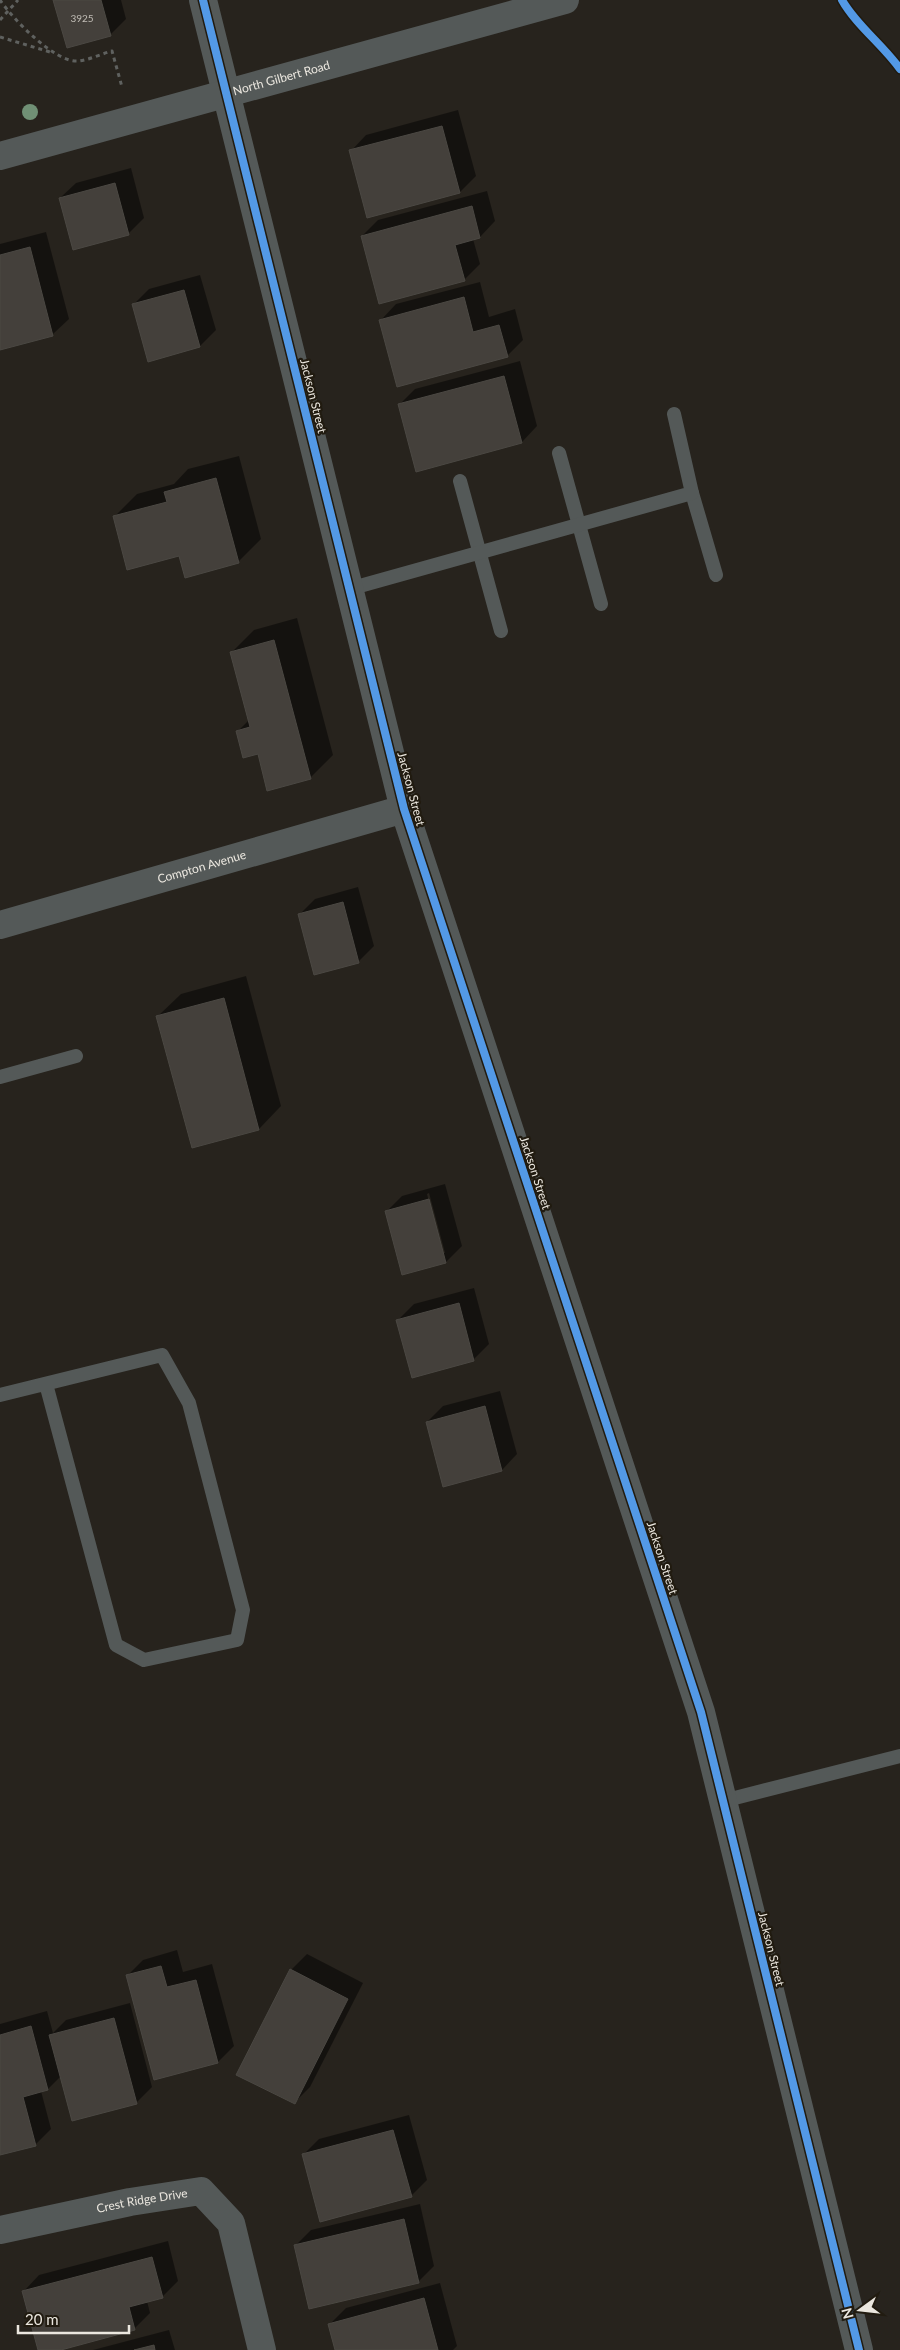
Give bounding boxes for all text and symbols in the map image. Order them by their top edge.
house number: 3925 [70,12,94,24]
street label: North Gilbert Road [231,57,332,98]
street label: Jackson Street [297,357,330,435]
street label: Jackson Street [394,750,429,828]
street label: Compton Avenue [156,847,248,886]
street label: Jackson Street [517,1134,555,1212]
street label: Jackson Street [644,1519,682,1597]
street label: Jackson Street [755,1910,788,1988]
street label: Crest Ridge Drive [95,2185,189,2216]
north arrow [835,2285,885,2335]
scale bar [18,2302,129,2334]
text: N [837,2306,857,2321]
text: 20 m [25,2310,59,2328]

